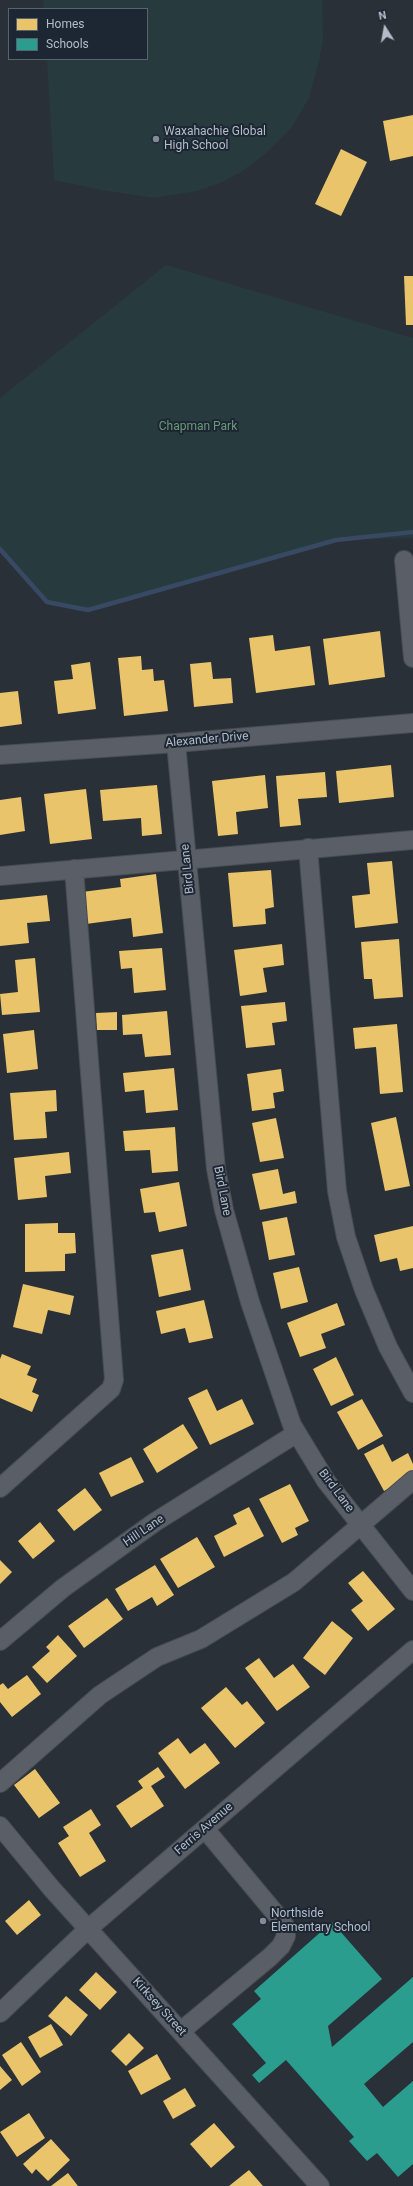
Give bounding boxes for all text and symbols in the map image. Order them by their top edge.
legend [8,8,148,60]
north arrow [365,8,405,48]
text: N [378,9,388,23]
text: Homes [46,17,84,31]
text: Schools [46,37,89,51]
place label: Waxahachie Global High School [164,125,266,153]
marker: Waxahachie Global High School [151,134,161,144]
park label: Chapman Park [159,420,237,434]
street label: Alexander Drive [165,729,249,751]
street label: Bird Lane [178,843,198,895]
street label: Bird Lane [210,1165,234,1217]
street label: Bird Lane [315,1467,357,1515]
street label: Hill Lane [121,1512,167,1550]
street label: Ferris Avenue [172,1800,236,1858]
place label: Northside Elementary School [271,1907,371,1935]
marker: Northside Elementary School [258,1916,268,1926]
street label: Kirksey Street [129,1975,189,2039]

